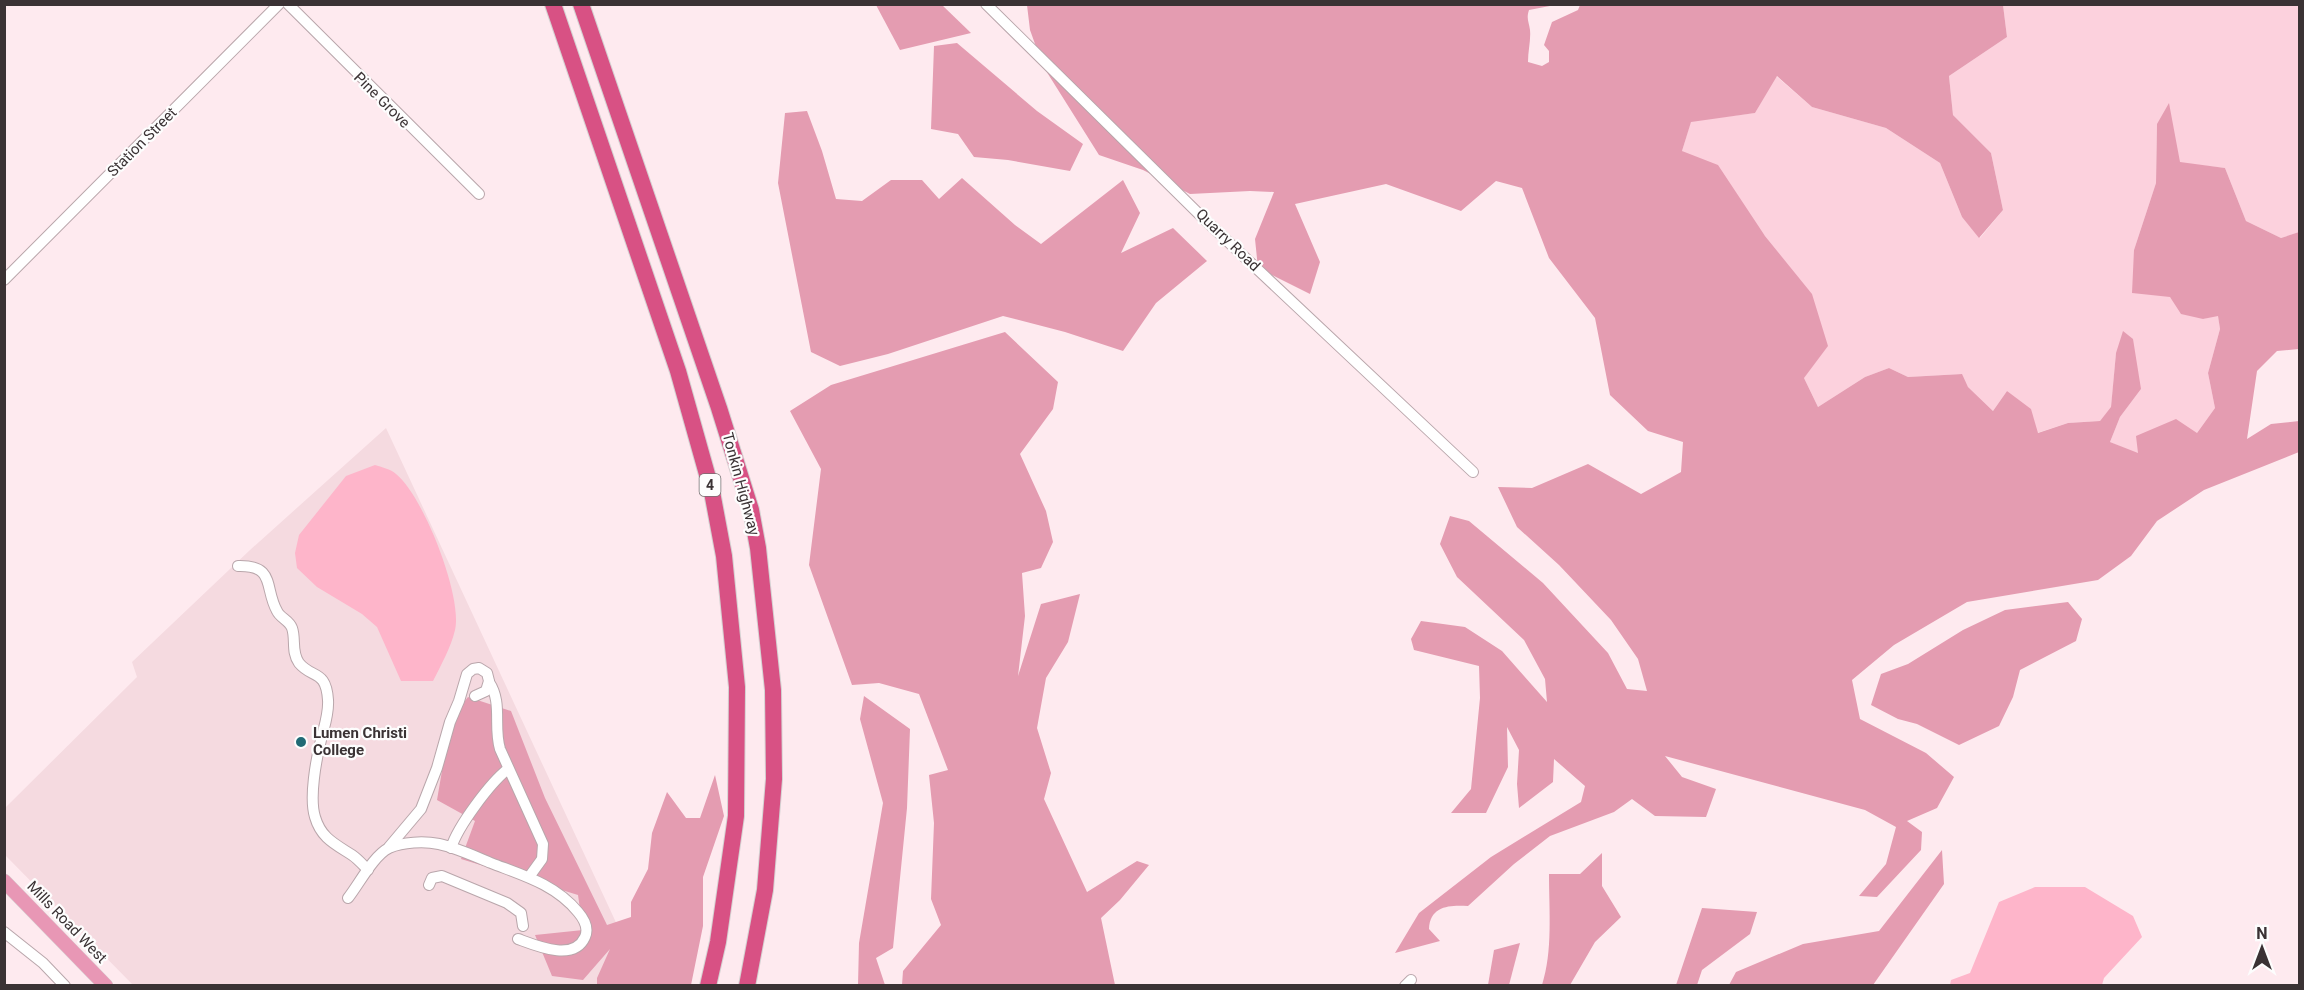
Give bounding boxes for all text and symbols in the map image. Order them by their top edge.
street label: Pine Grove [350,68,414,132]
street label: Station Street [104,104,180,180]
street label: Quarry Road [1192,205,1264,275]
street label: Tonkin Highway [719,431,763,537]
road number: 4 [700,474,720,496]
place label: Lumen Christi College [313,724,407,759]
marker: Lumen Christi College [294,735,308,749]
street label: Mills Road West [23,877,111,967]
north arrow [2232,918,2292,978]
text: N [2256,924,2268,943]

